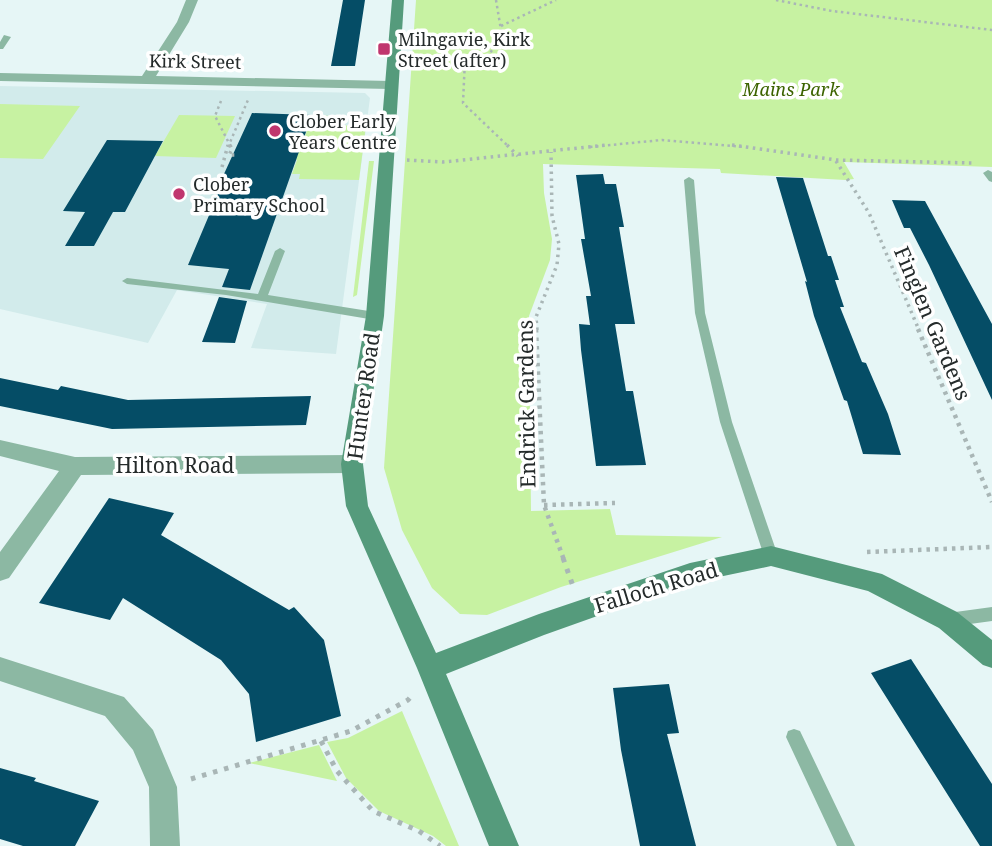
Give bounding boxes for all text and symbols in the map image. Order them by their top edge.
place label: Milngavie, Kirk Street (after) [398,27,530,72]
marker: Milngavie, Kirk Street (after) [376,41,392,57]
street label: Kirk Street [149,48,241,74]
park label: Mains Park [742,77,840,101]
place label: Clober Early Years Centre [288,109,397,154]
marker: Clober Early Years Centre [267,123,283,139]
place label: Clober Primary School [193,172,325,217]
marker: Clober Primary School [171,186,187,202]
street label: Finglen Gardens [888,242,978,404]
street label: Endrick Gardens [511,320,541,488]
street label: Hunter Road [340,331,386,461]
street label: Hilton Road [115,451,235,479]
street label: Falloch Road [591,555,722,619]

